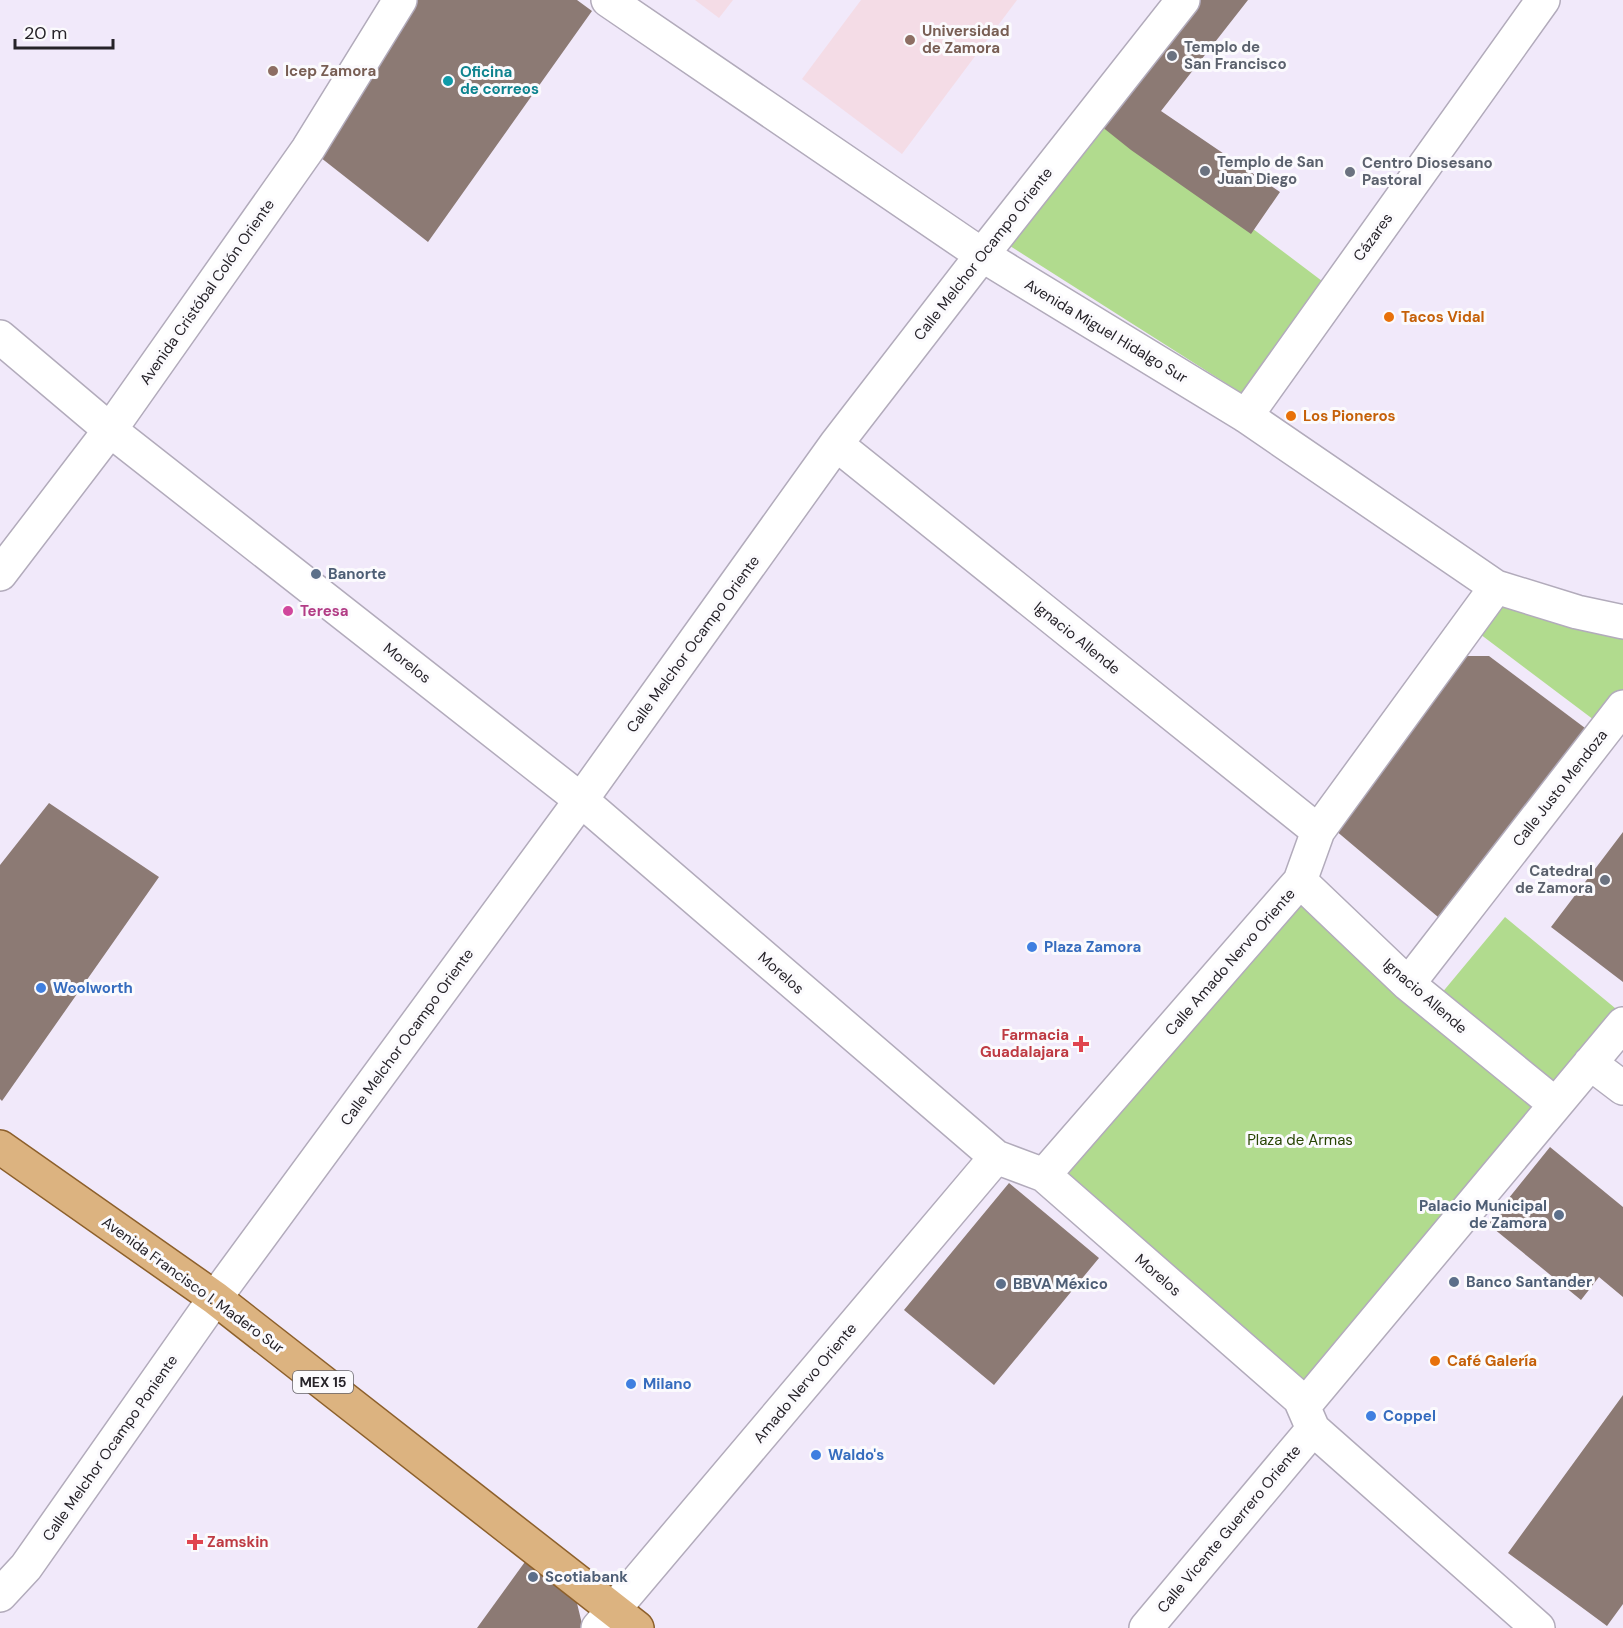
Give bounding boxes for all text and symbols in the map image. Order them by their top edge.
scale bar [15,12,112,50]
text: 20 m [24,21,67,45]
place label: Universidad de Zamora [922,21,1009,58]
marker: Universidad de Zamora [903,33,917,47]
place label: Templo de San Francisco [1184,37,1287,74]
marker: Templo de San Francisco [1165,49,1179,63]
place label: Icep Zamora [285,61,376,81]
place label: Oficina de correos [460,62,539,99]
marker: Icep Zamora [266,64,280,78]
marker: Oficina de correos [441,74,455,88]
place label: Templo de San Juan Diego [1217,152,1324,189]
place label: Centro Diosesano Pastoral [1362,153,1493,190]
street label: Calle Melchor Ocampo Oriente [909,163,1057,345]
marker: Templo de San Juan Diego [1198,164,1212,178]
marker: Centro Diosesano Pastoral [1343,165,1357,179]
street label: Avenida Cristóbal Colón Oriente [135,195,279,389]
street label: Cázares [1349,209,1397,265]
street label: Avenida Miguel Hidalgo Sur [1021,274,1191,388]
place label: Tacos Vidal [1401,307,1485,327]
marker: Tacos Vidal [1382,310,1396,324]
place label: Los Pioneros [1303,406,1396,426]
marker: Los Pioneros [1284,409,1298,423]
street label: Calle Melchor Ocampo Oriente [622,551,764,737]
place label: Banorte [328,564,386,584]
marker: Banorte [309,567,323,581]
street label: Ignacio Allende [1030,597,1124,679]
place label: Teresa [300,601,348,621]
marker: Teresa [281,604,295,618]
street label: Morelos [379,638,435,688]
street label: Calle Justo Mendoza [1508,725,1612,851]
place label: Catedral de Zamora [1515,861,1593,898]
marker: Catedral de Zamora [1598,873,1612,887]
street label: Calle Amado Nervo Oriente [1161,884,1299,1040]
place label: Plaza Zamora [1044,937,1141,957]
marker: Plaza Zamora [1025,940,1039,954]
street label: Calle Melchor Ocampo Oriente [336,944,478,1130]
street label: Morelos [754,947,808,999]
street label: Ignacio Allende [1379,954,1471,1038]
place label: Woolworth [53,978,133,998]
marker: Woolworth [34,981,48,995]
place label: Farmacia Guadalajara [980,1025,1069,1062]
marker: Farmacia Guadalajara [1074,1037,1088,1051]
park label: Plaza de Armas [1247,1130,1353,1150]
place label: Palacio Municipal de Zamora [1419,1196,1547,1233]
marker: Palacio Municipal de Zamora [1552,1208,1566,1222]
street label: Avenida Francisco I. Madero Sur [98,1212,289,1358]
street label: Morelos [1131,1249,1185,1301]
place label: Banco Santander [1466,1272,1592,1292]
place label: BBVA México [1013,1274,1108,1294]
marker: Banco Santander [1447,1275,1461,1289]
marker: BBVA México [994,1277,1008,1291]
street label: Amado Nervo Oriente [749,1319,861,1447]
street label: Calle Melchor Ocampo Poniente [38,1351,182,1545]
place label: Café Galería [1447,1351,1537,1371]
marker: Café Galería [1428,1354,1442,1368]
road number: MEX 15 [293,1371,353,1393]
place label: Milano [643,1374,692,1394]
marker: Milano [624,1377,638,1391]
place label: Coppel [1383,1406,1436,1426]
marker: Coppel [1364,1409,1378,1423]
street label: Calle Vicente Guerrero Oriente [1153,1441,1305,1617]
place label: Waldo's [828,1445,884,1465]
marker: Waldo's [809,1448,823,1462]
place label: Zamskin [207,1532,269,1552]
marker: Zamskin [188,1535,202,1549]
place label: Scotiabank [545,1567,628,1587]
marker: Scotiabank [526,1570,540,1584]

